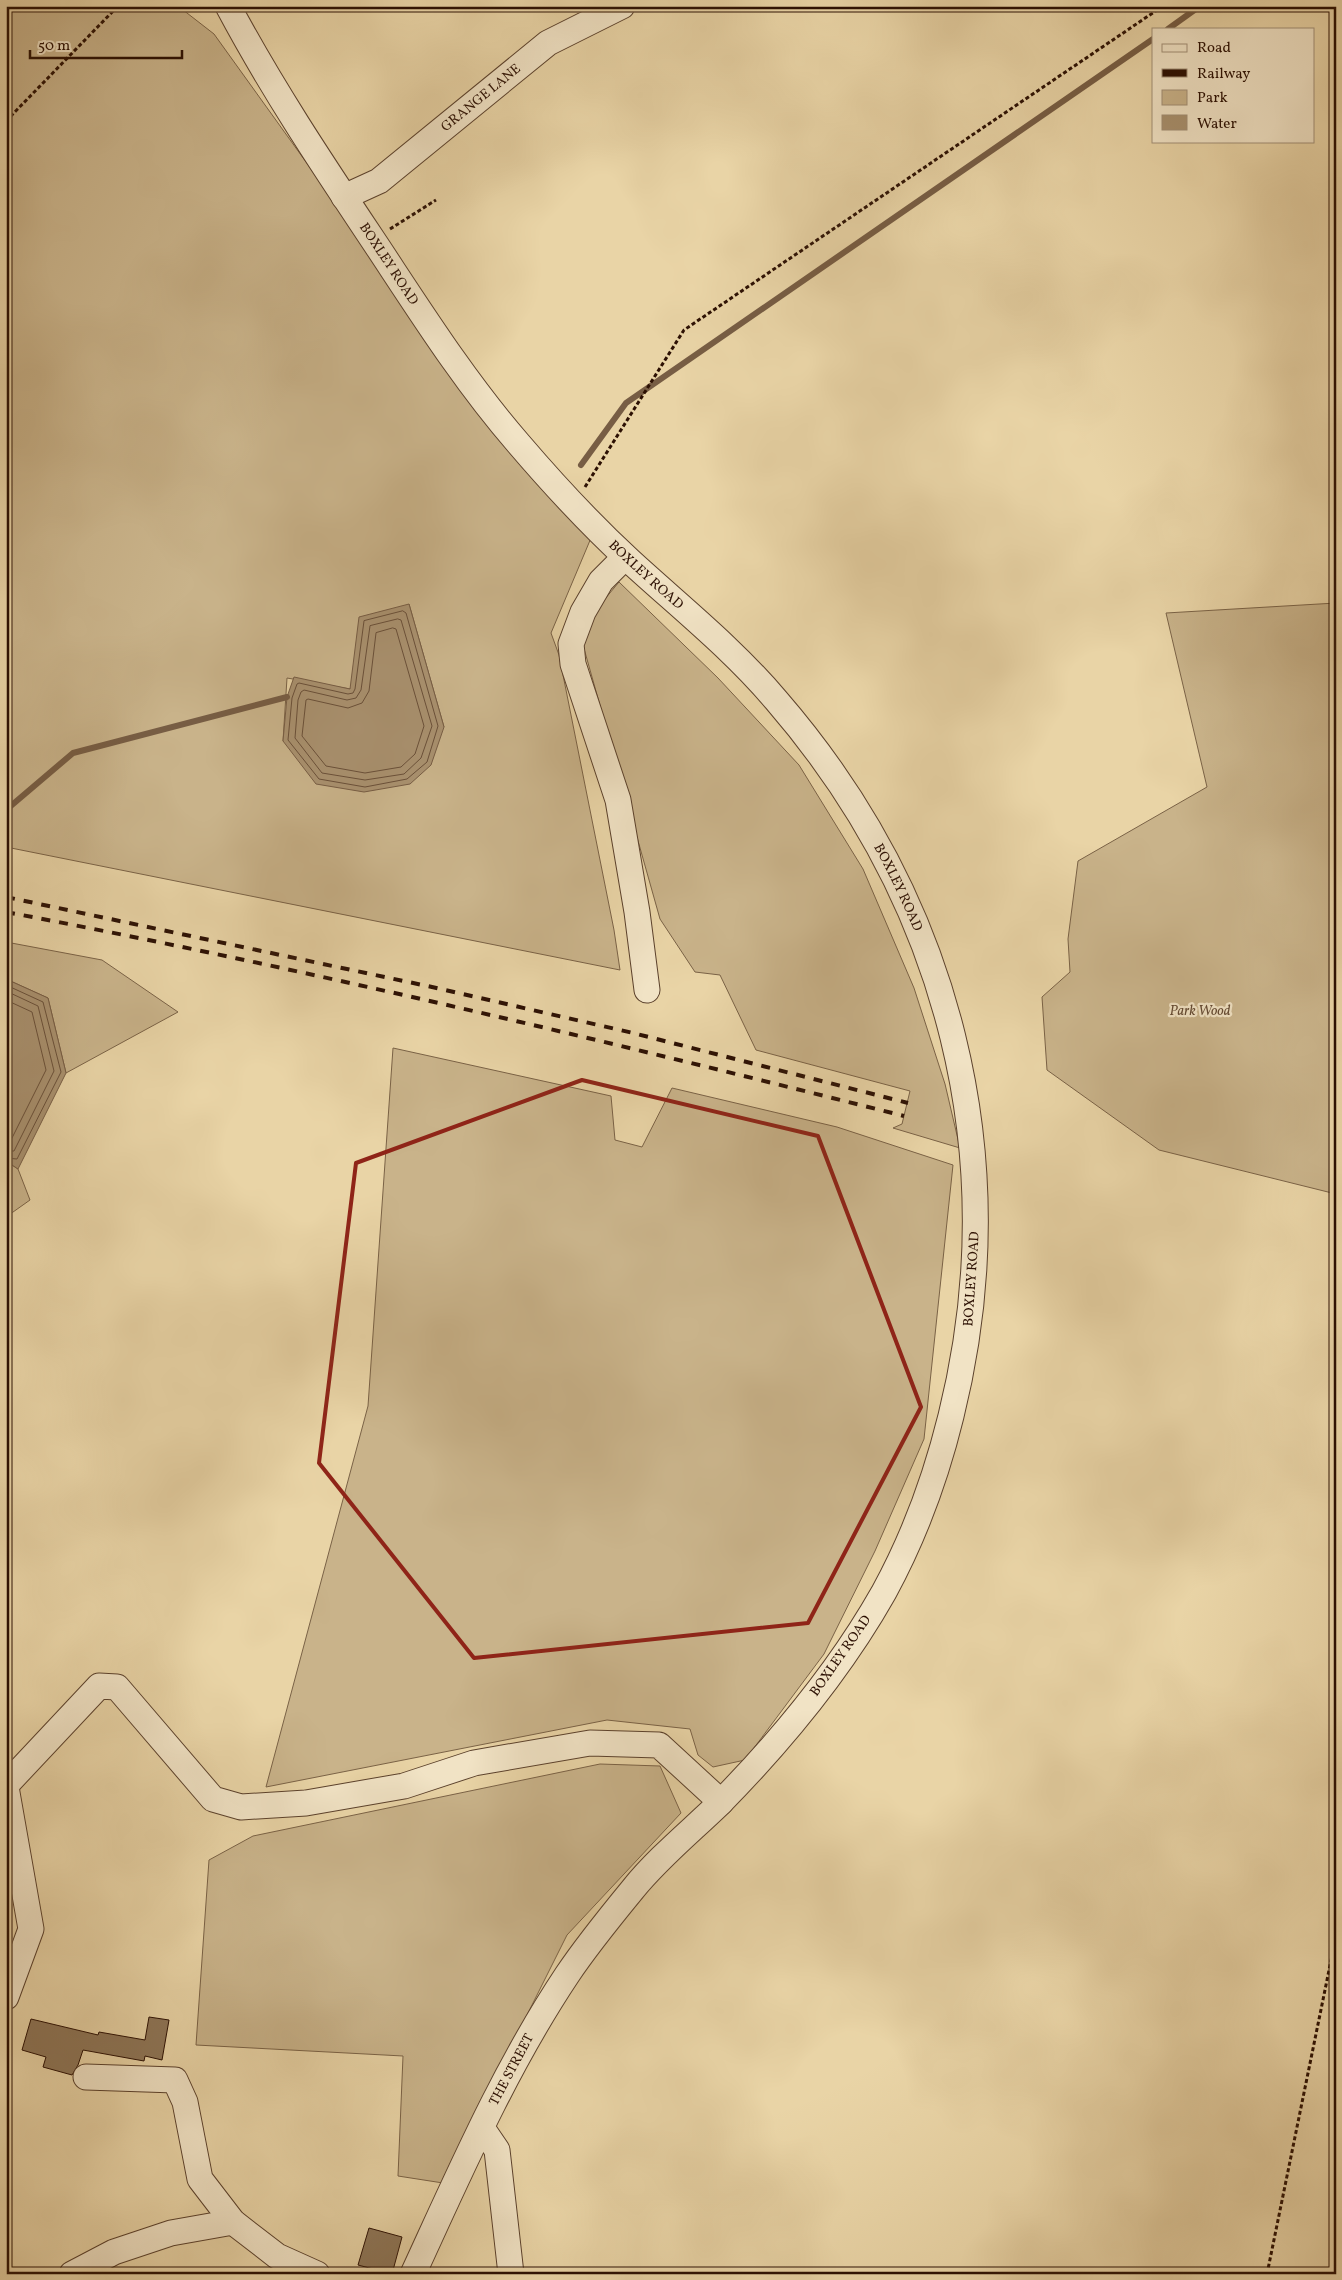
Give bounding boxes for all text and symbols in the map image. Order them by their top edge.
scale bar [30,28,182,60]
legend [1152,28,1314,142]
text: 50 m [38,36,70,57]
text: Road [1197,38,1231,59]
street label: GRANGE LANE [437,59,525,136]
text: Railway [1197,64,1250,85]
text: Park [1197,88,1228,109]
text: Water [1197,114,1237,135]
street label: BOXLEY ROAD [355,219,423,309]
street label: BOXLEY ROAD [604,536,687,614]
street label: BOXLEY ROAD [869,840,927,934]
park label: Park Wood [1170,1002,1231,1021]
street label: BOXLEY ROAD [959,1231,985,1327]
street label: BOXLEY ROAD [806,1612,876,1700]
street label: THE STREET [485,2031,539,2109]

